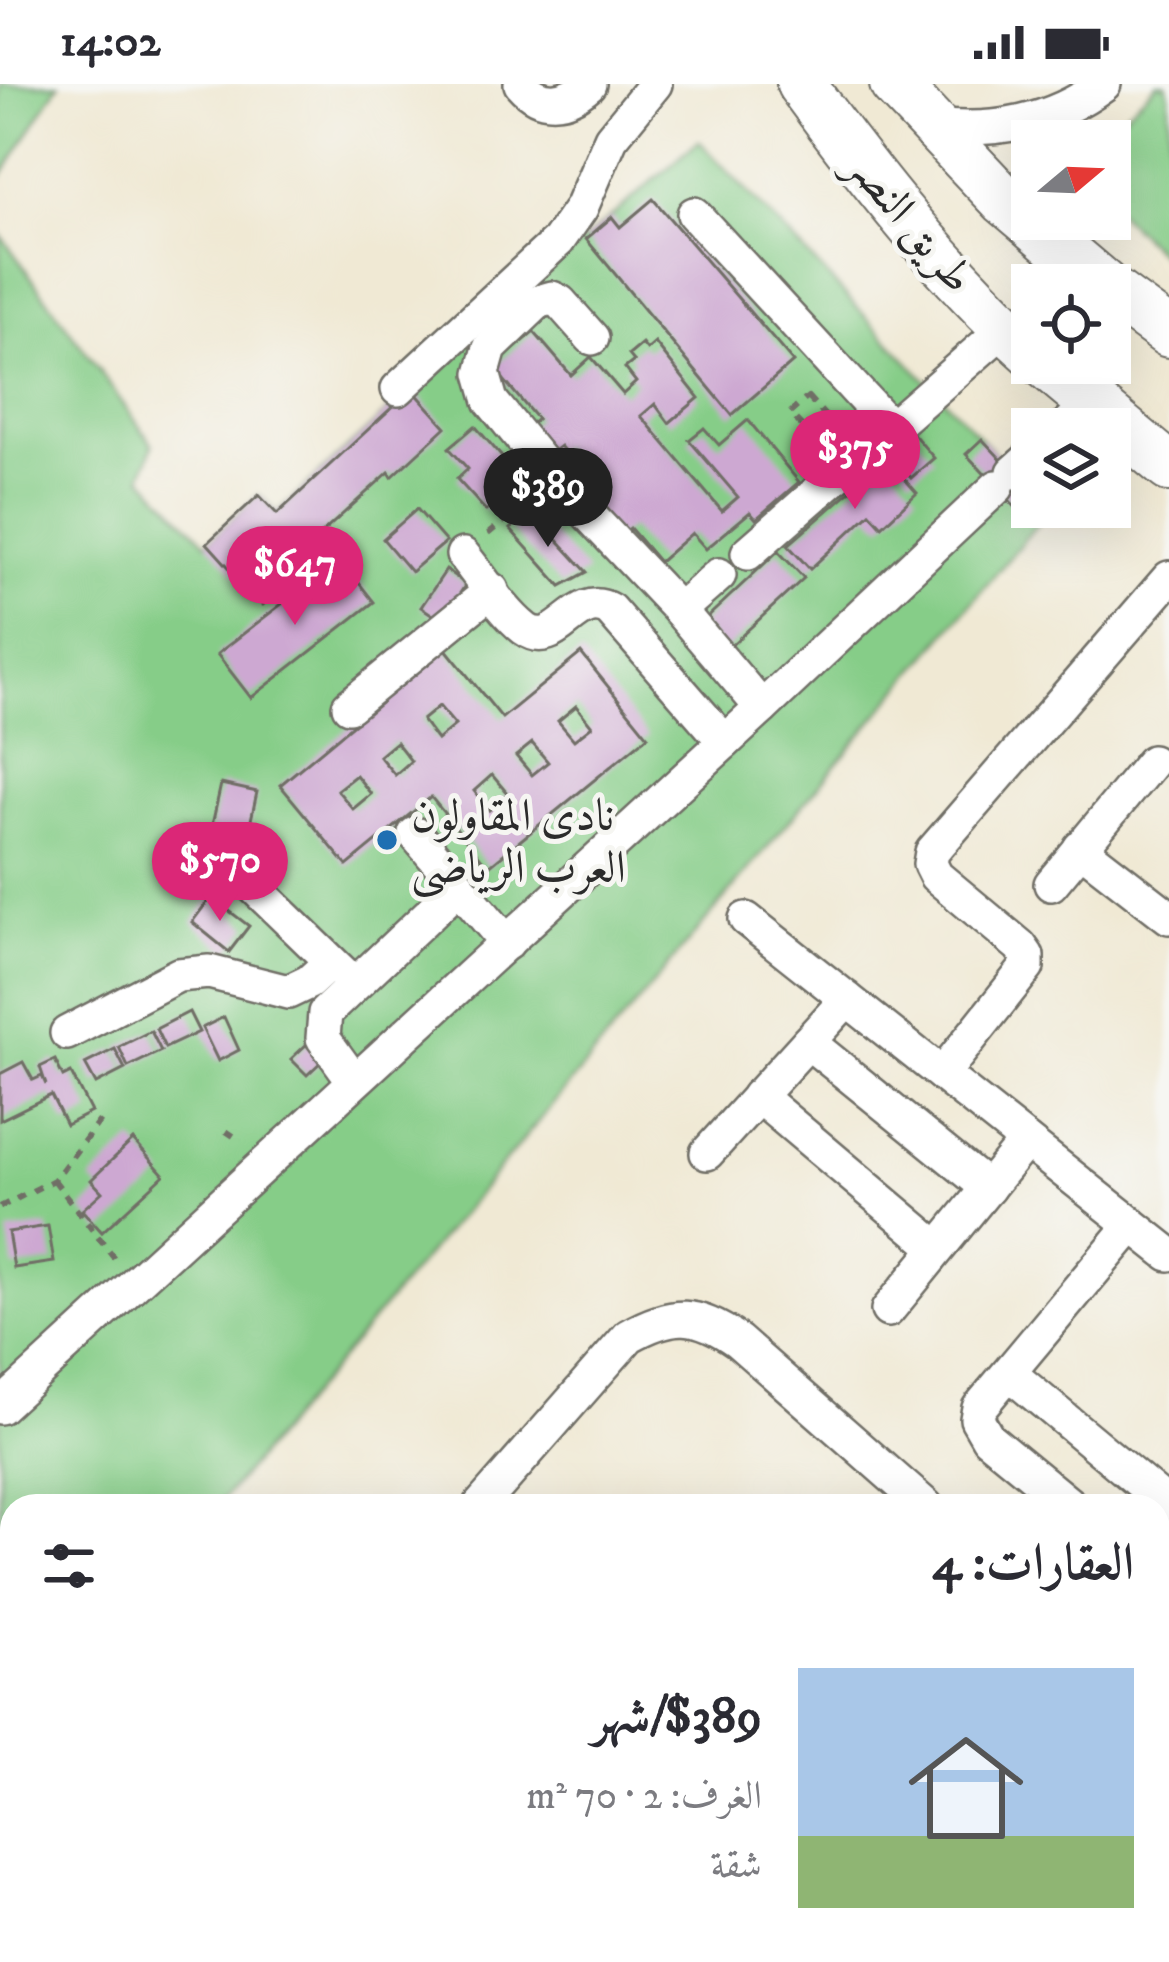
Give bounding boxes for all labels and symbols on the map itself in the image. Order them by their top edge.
north arrow [1011,120,1131,240]
street label: طريق النصر [832,137,985,305]
pin: $375 [784,410,926,512]
pin: $389 [477,448,619,550]
pin: $647 [224,526,366,628]
place label: نادى المقاولون العرب الرياضى [411,789,626,898]
pin: $570 [149,822,291,924]
marker: نادى المقاولون العرب الرياضى [374,827,400,853]

